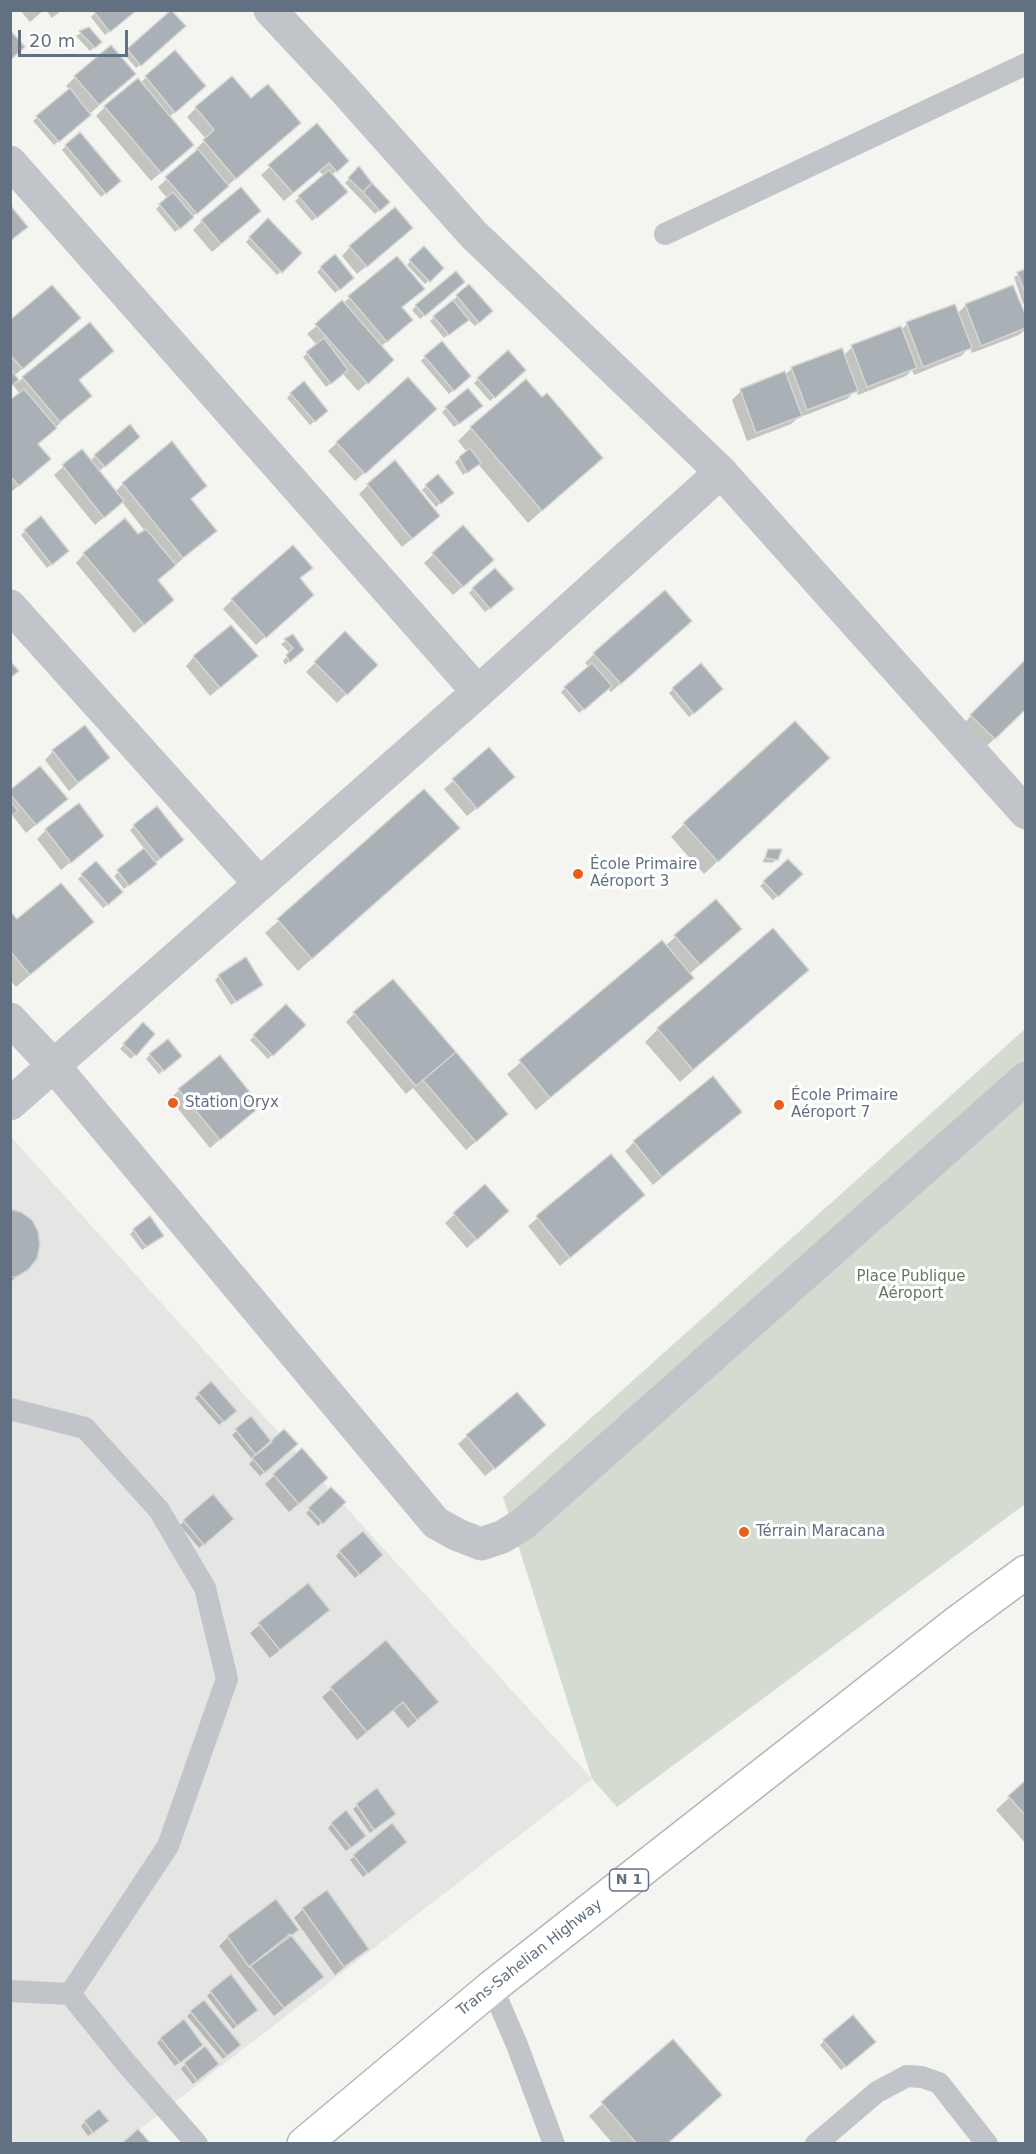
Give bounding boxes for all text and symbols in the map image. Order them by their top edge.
scale bar [21,18,130,56]
text: 20 m [29,30,75,51]
place label: École Primaire Aéroport 3 [590,856,697,891]
marker: École Primaire Aéroport 3 [571,867,585,881]
place label: École Primaire Aéroport 7 [791,1087,898,1122]
place label: Station Oryx [185,1094,279,1112]
marker: Station Oryx [166,1096,180,1110]
marker: École Primaire Aéroport 7 [772,1098,786,1112]
park label: Place Publique Aéroport [856,1268,966,1303]
place label: Térrain Maracana [756,1523,885,1541]
marker: Térrain Maracana [737,1525,751,1539]
road number: N 1 [610,1869,648,1891]
street label: Trans-Sahelian Highway [454,1896,606,2020]

